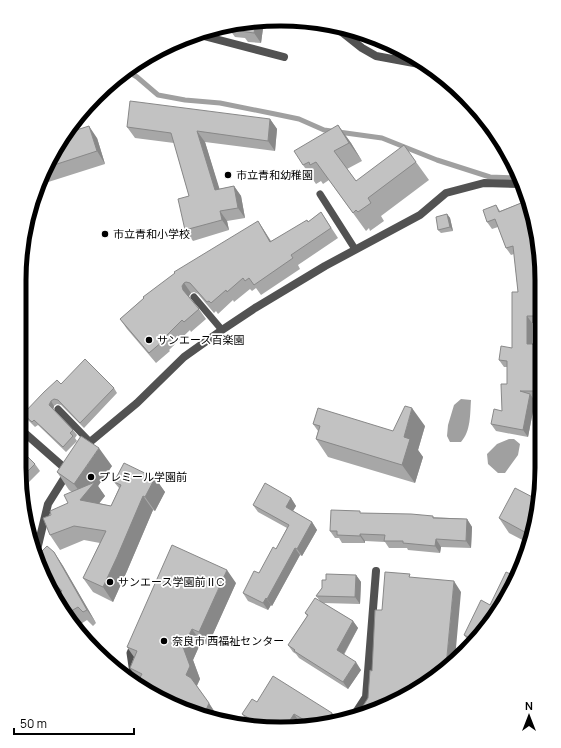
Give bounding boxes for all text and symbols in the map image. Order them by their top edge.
place label: 市立青和幼稚園 [236,167,313,182]
marker: 市立青和幼稚園 [223,170,233,180]
place label: 市立青和小学校 [113,226,190,241]
marker: 市立青和小学校 [100,229,110,239]
place label: サンエース百楽園 [157,332,244,347]
marker: サンエース百楽園 [144,335,154,345]
place label: プレミール学園前 [99,469,187,484]
marker: プレミール学園前 [86,472,96,482]
place label: サンエース学園前ⅡC [118,574,224,589]
marker: サンエース学園前ⅡC [105,577,115,587]
place label: 奈良市 西福祉センター [172,633,284,648]
marker: 奈良市 西福祉センター [159,636,169,646]
north arrow [509,696,549,736]
text: N [525,698,533,713]
scale bar [14,710,134,736]
text: 50 m [20,715,47,732]

